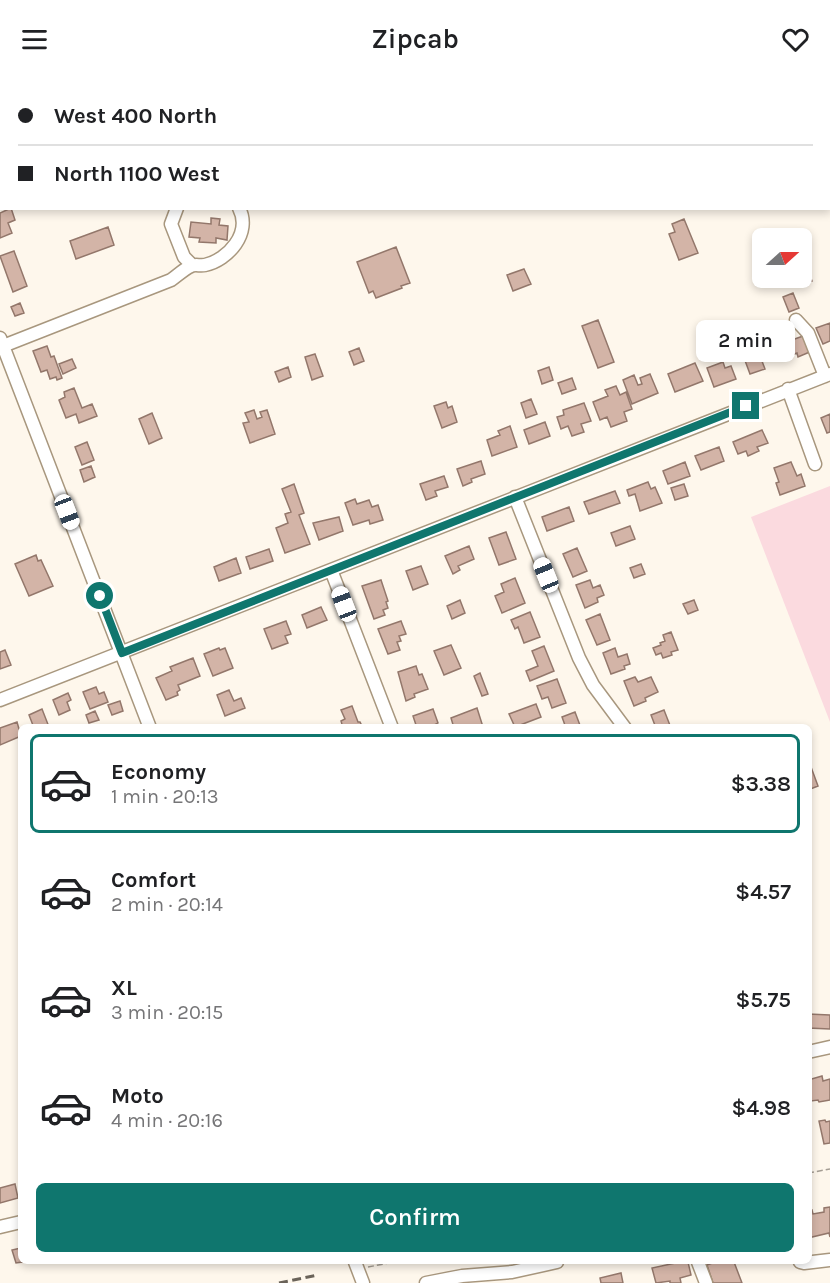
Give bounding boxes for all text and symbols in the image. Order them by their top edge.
icon: menu [18,23,51,56]
text: Zipcab [371,23,459,55]
icon: heart [779,23,812,56]
text: West 400 North [54,103,217,129]
text: North 1100 West [54,161,220,187]
north arrow [752,228,812,288]
map controls [752,228,812,288]
callout: 2 min [696,319,795,361]
text: 2 min [718,329,773,352]
route end [732,392,759,419]
car [52,492,82,532]
car [531,555,561,595]
route start [86,582,113,609]
car [329,584,359,624]
icon: car [39,757,93,811]
text: Economy [111,759,206,785]
text: $3.38 [731,771,791,797]
text: 1 min · 20:13 [111,785,219,808]
icon: car [39,865,93,919]
text: Comfort [111,867,196,893]
text: $4.57 [735,879,791,905]
text: 2 min · 20:14 [111,893,223,916]
icon: car [39,973,93,1027]
text: XL [111,975,137,1001]
text: $5.75 [736,987,791,1013]
text: 3 min · 20:15 [111,1001,223,1024]
icon: car [39,1081,93,1135]
text: Moto [111,1083,164,1109]
text: $4.98 [732,1095,791,1121]
text: 4 min · 20:16 [111,1109,223,1132]
button: Confirm [36,1183,794,1252]

